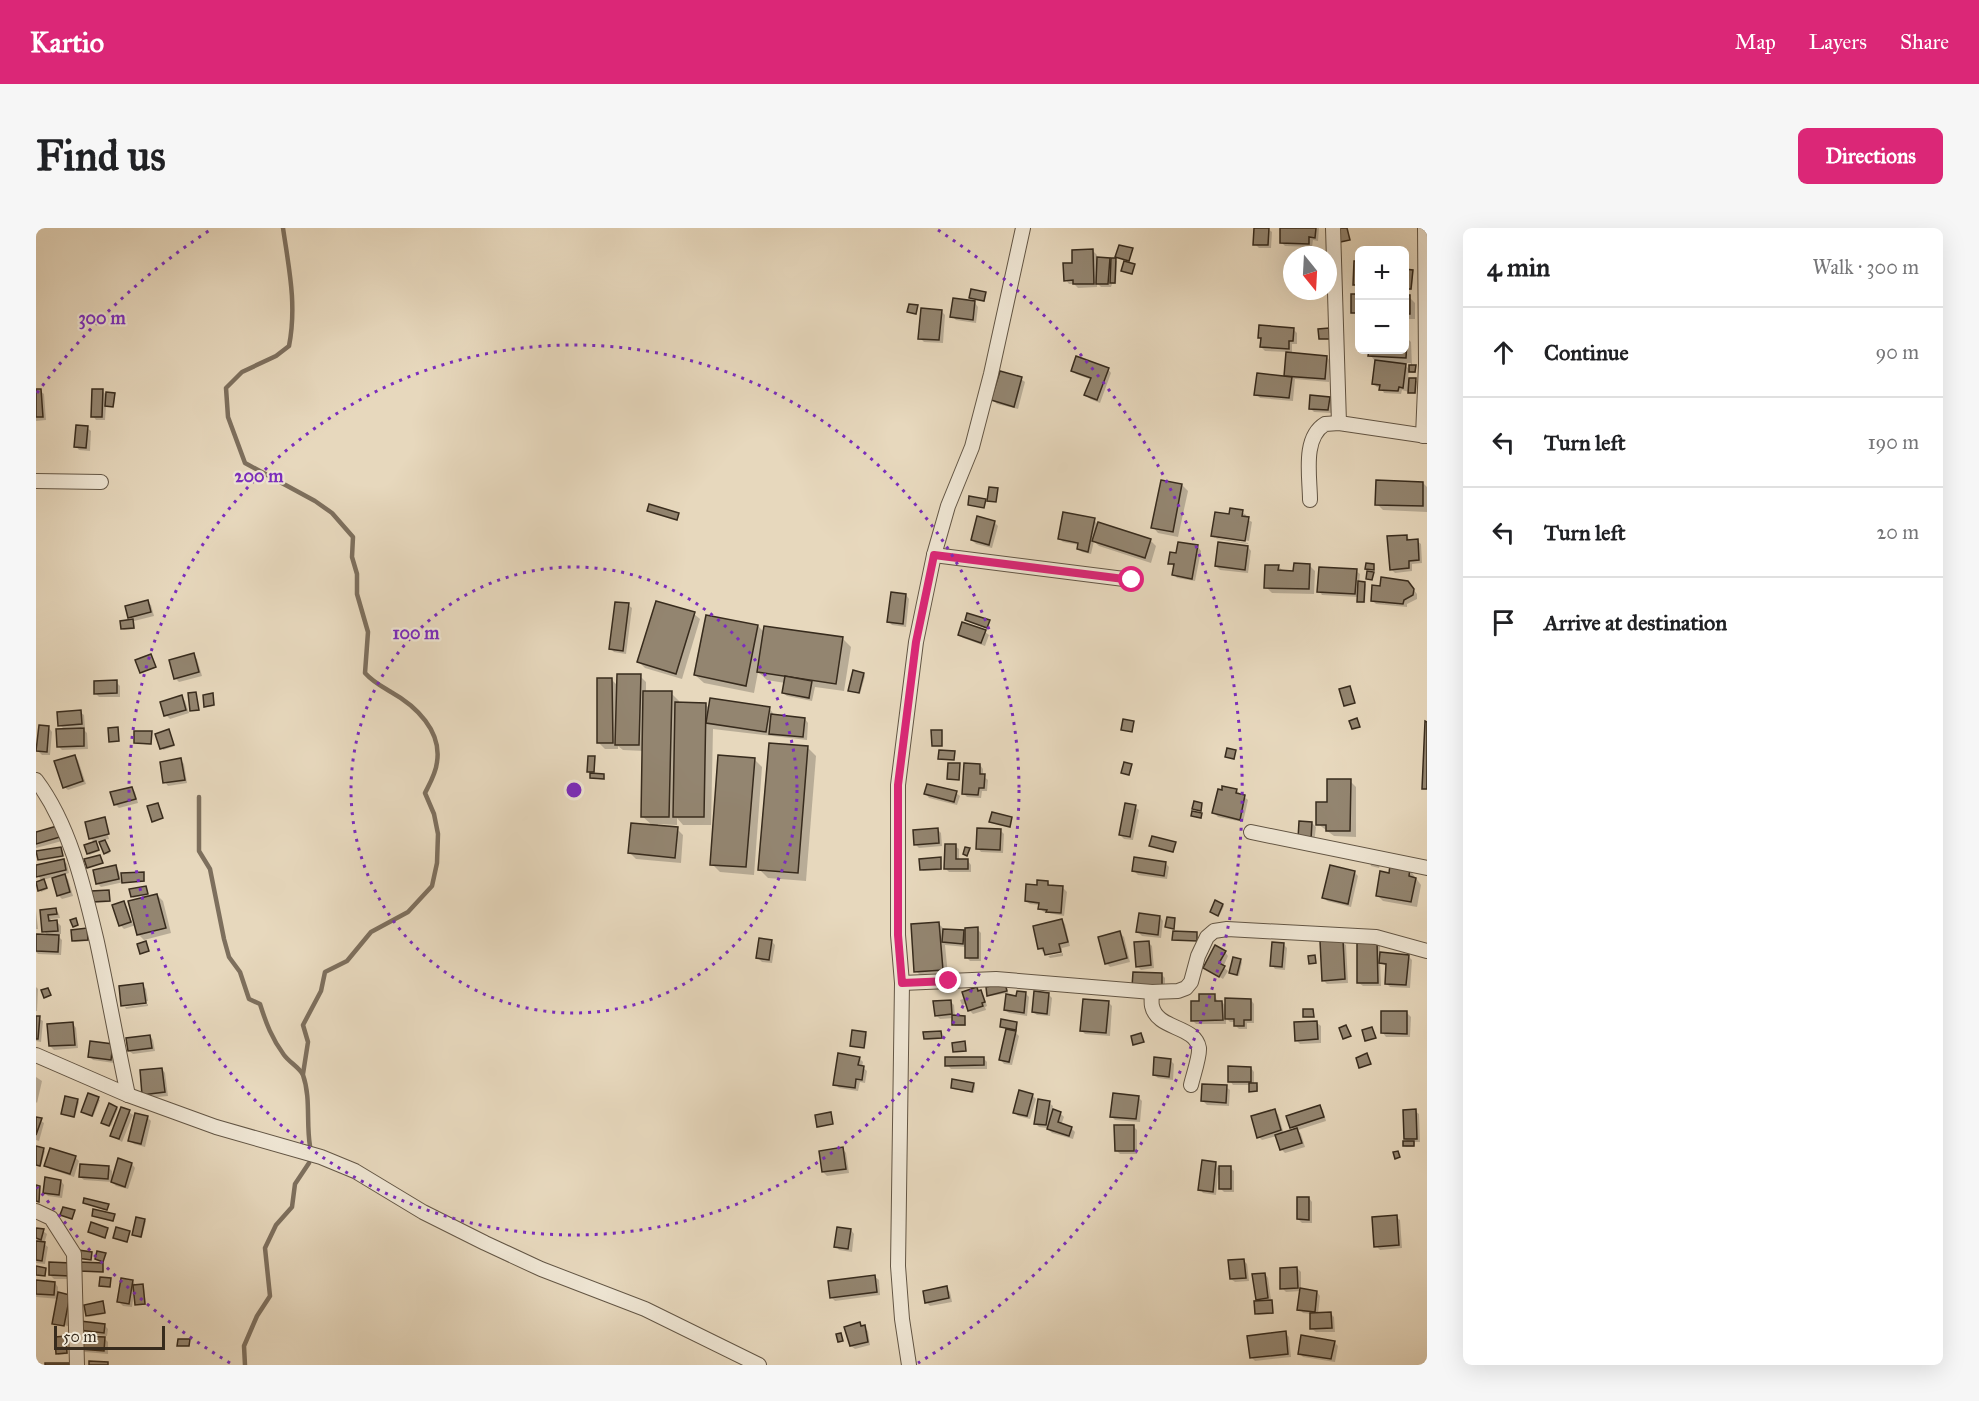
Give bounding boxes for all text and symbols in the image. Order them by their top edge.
text: Kartio [30,25,104,60]
text: Map [1735,29,1776,55]
text: Layers [1809,29,1867,55]
text: Share [1900,29,1949,55]
button: Directions [1798,128,1943,184]
text: Find us [36,130,166,182]
north arrow [1283,246,1337,300]
map controls [1355,246,1409,354]
button: + [1355,246,1409,300]
text: 4 min [1487,251,1550,283]
text: Walk · 300 m [1812,255,1919,279]
button: − [1355,300,1409,354]
text: 300 m [78,307,126,330]
icon: ahead [1487,336,1520,369]
text: Continue [1544,339,1629,366]
text: 90 m [1876,340,1919,364]
icon: left [1487,426,1520,459]
text: Turn left [1544,429,1626,456]
text: 190 m [1868,430,1919,454]
text: 200 m [235,465,284,487]
icon: left [1487,516,1520,549]
text: Turn left [1544,519,1626,546]
text: 20 m [1876,520,1919,544]
route start [1118,566,1144,592]
icon: arrive [1487,606,1520,639]
text: Arrive at destination [1544,609,1727,636]
text: 100 m [393,622,440,644]
centre of rings [564,780,584,800]
route end [935,967,961,993]
scale bar [54,1323,165,1350]
text: 50 m [63,1327,97,1346]

